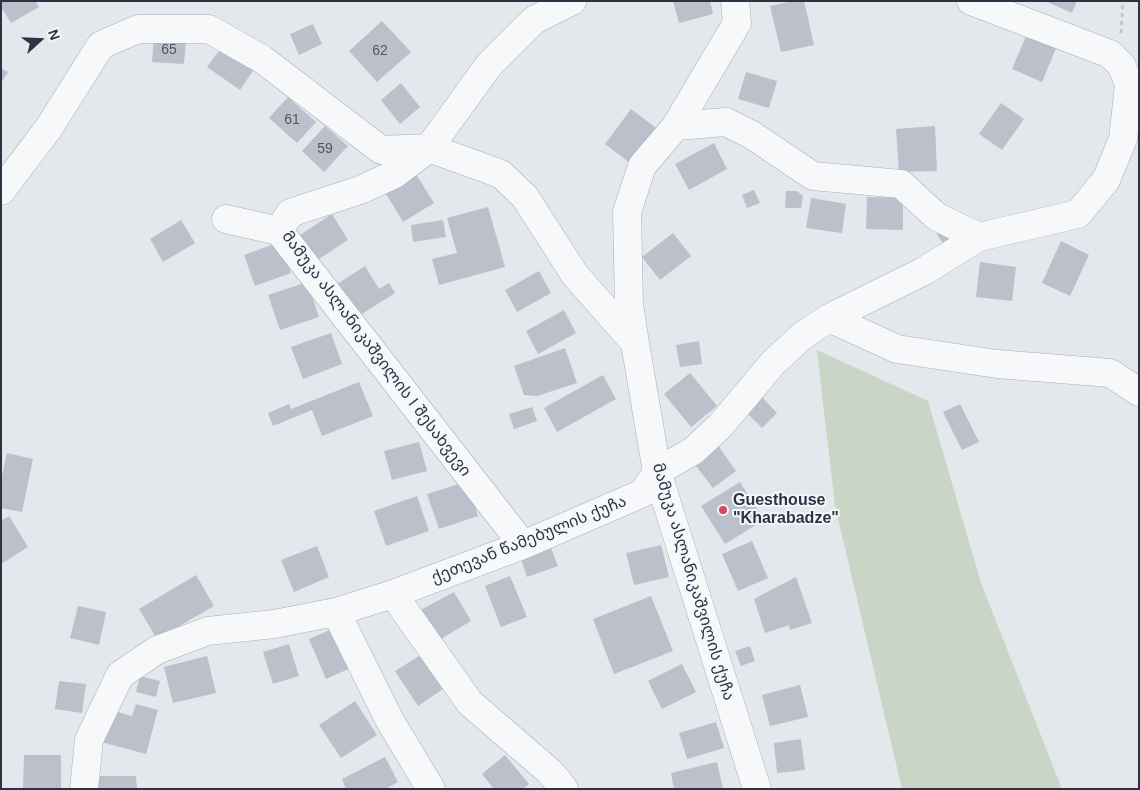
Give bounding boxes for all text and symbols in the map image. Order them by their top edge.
north arrow [15,15,65,65]
text: N [45,27,63,42]
house number: 65 [161,42,177,58]
house number: 62 [372,43,388,59]
house number: 61 [284,112,300,128]
house number: 59 [317,141,333,157]
street label: მამუკა ასლანიკაშვილის I შესახვევი [277,227,475,481]
street label: მამუკა ასლანიკაშვილის ქუჩა [648,461,738,703]
place label: Guesthouse "Kharabadze" [733,491,839,529]
street label: ქეთევან წამებულის ქუჩა [429,492,629,588]
marker: Guesthouse "Kharabadze" [717,504,729,516]

